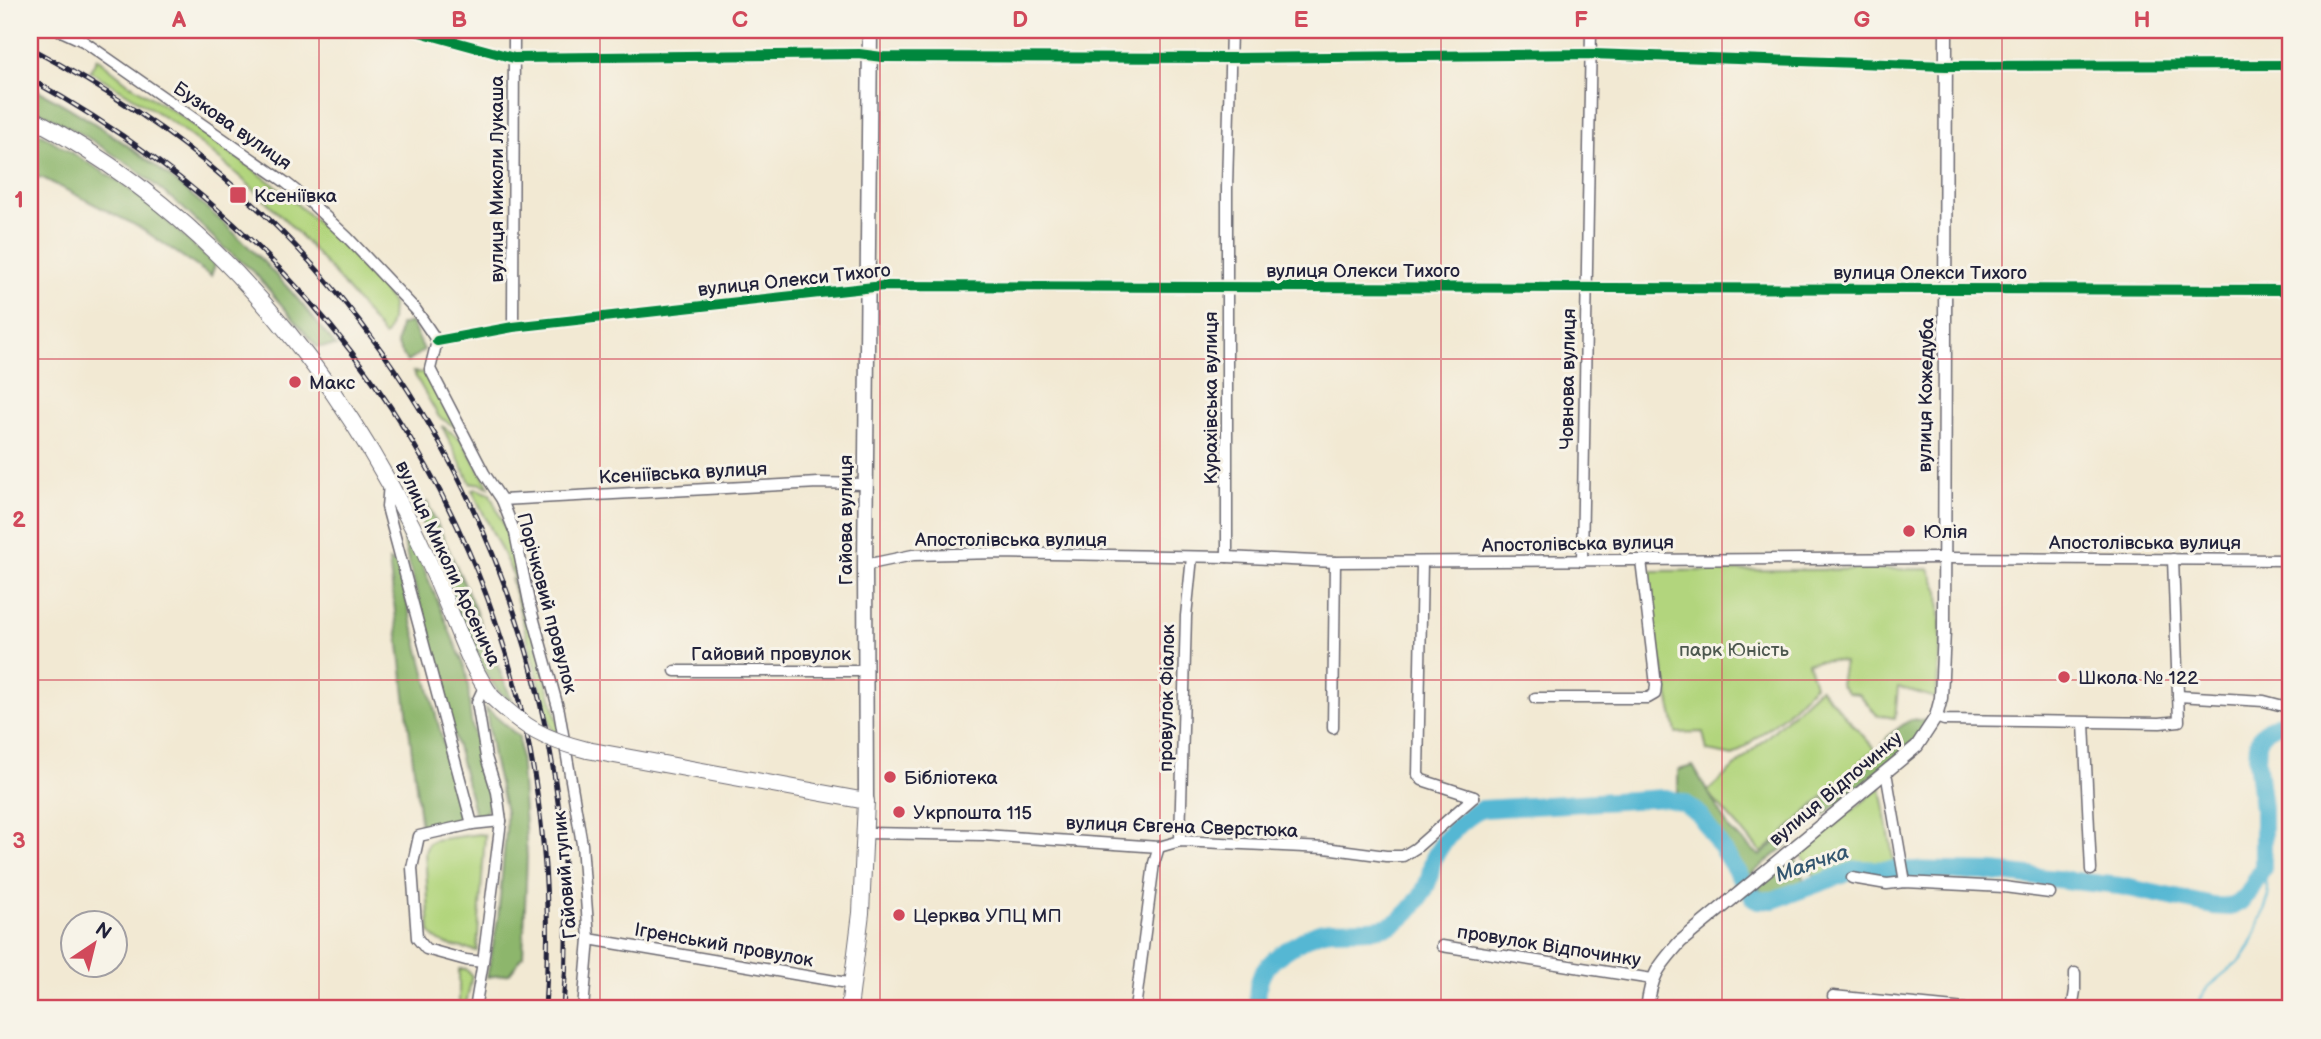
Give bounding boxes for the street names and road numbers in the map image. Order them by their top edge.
street label: вулиця Миколи Лукаша [486,75,509,283]
street label: Бузкова вулиця [169,77,296,175]
street label: вулиця Олекси Тихого [697,259,892,302]
street label: вулиця Олекси Тихого [1266,260,1460,283]
street label: вулиця Олекси Тихого [1833,262,2027,285]
street label: Човнова вулиця [1556,308,1581,450]
street label: Курахівська вулиця [1200,312,1223,484]
street label: вулиця Кожедуба [1914,318,1939,473]
street label: Гайова вулиця [835,455,858,585]
street label: вулиця Миколи Арсенича [390,457,505,670]
street label: Ксеніївська вулиця [598,458,768,489]
street label: Порічковий провулок [511,510,582,697]
street label: Апостолівська вулиця [914,529,1107,552]
street label: Апостолівська вулиця [1481,531,1674,558]
street label: Апостолівська вулиця [2048,532,2241,555]
street label: провулок Фіалок [1155,624,1180,772]
street label: Гайовий провулок [691,643,851,666]
street label: вулиця Відпочинку [1765,727,1907,851]
street label: Гайовий тупик [548,810,583,940]
street label: вулиця Євгена Сверстюка [1065,812,1299,843]
street label: Ігренський провулок [632,918,815,973]
street label: провулок Відпочинку [1455,921,1642,972]

